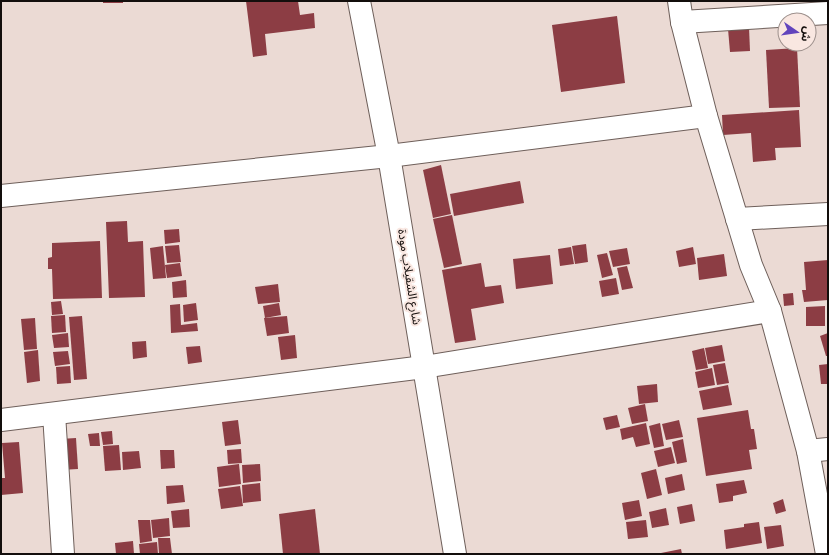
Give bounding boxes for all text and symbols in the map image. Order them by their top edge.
north arrow [777,12,817,52]
text: ش [798,25,814,43]
street label: شارع الشقيلاب مودة [393,228,424,326]

